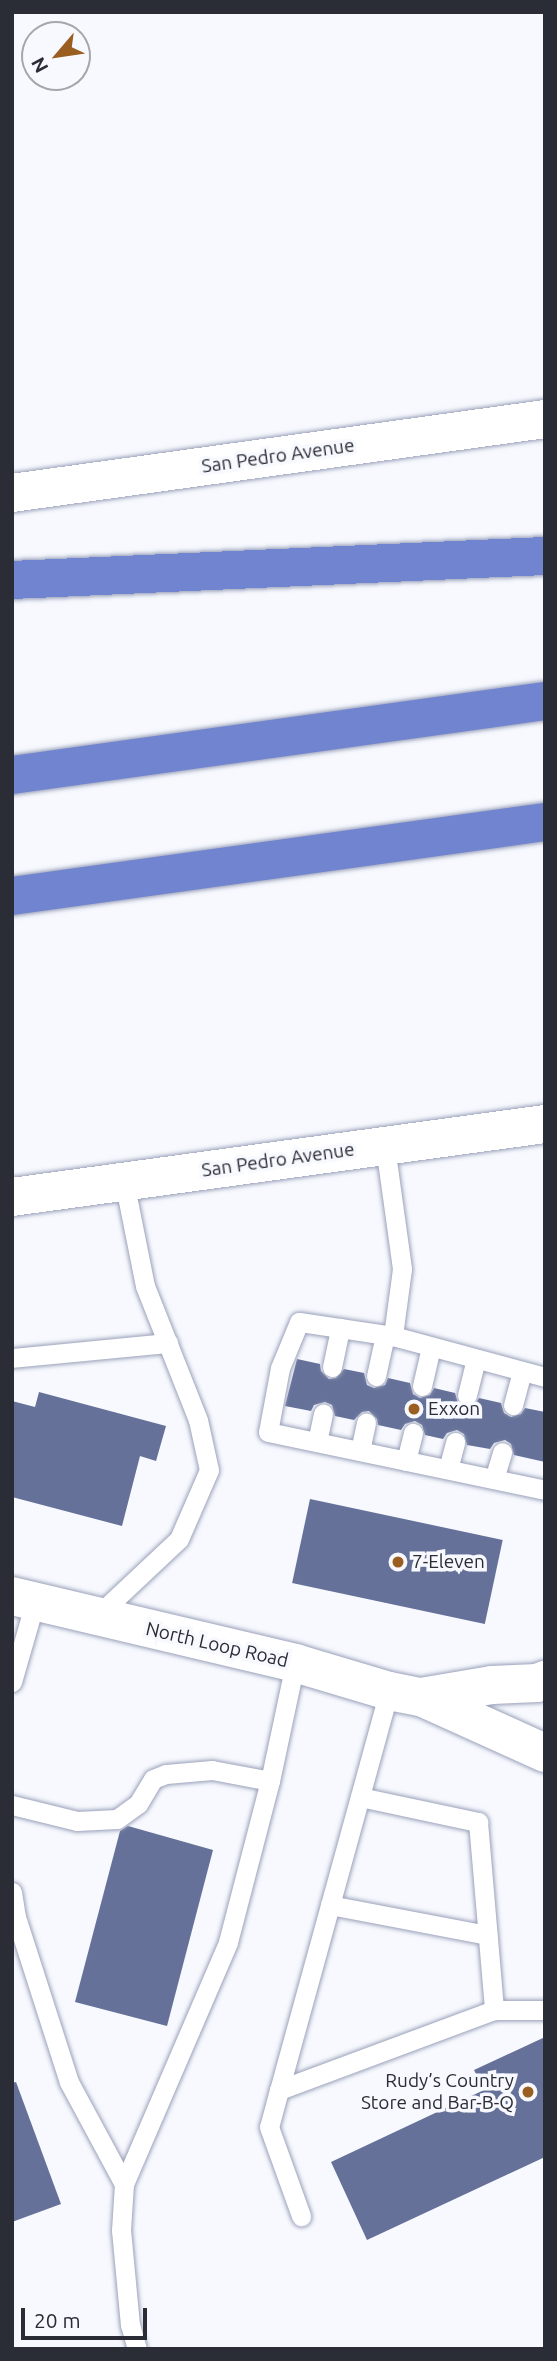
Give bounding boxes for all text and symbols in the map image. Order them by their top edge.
north arrow [21,21,91,91]
text: N [26,54,52,77]
street label: San Pedro Avenue [200,434,356,478]
street label: San Pedro Avenue [200,1138,356,1182]
place label: Exxon [428,1398,480,1420]
marker: Exxon [406,1401,422,1417]
place label: 7-Eleven [412,1551,485,1573]
marker: 7-Eleven [390,1554,406,1570]
street label: North Loop Road [143,1618,291,1672]
place label: Rudy’s Country Store and Bar-B-Q [361,2070,514,2114]
marker: Rudy’s Country Store and Bar-B-Q [520,2084,536,2100]
scale bar [24,2294,150,2338]
text: 20 m [34,2308,81,2332]

